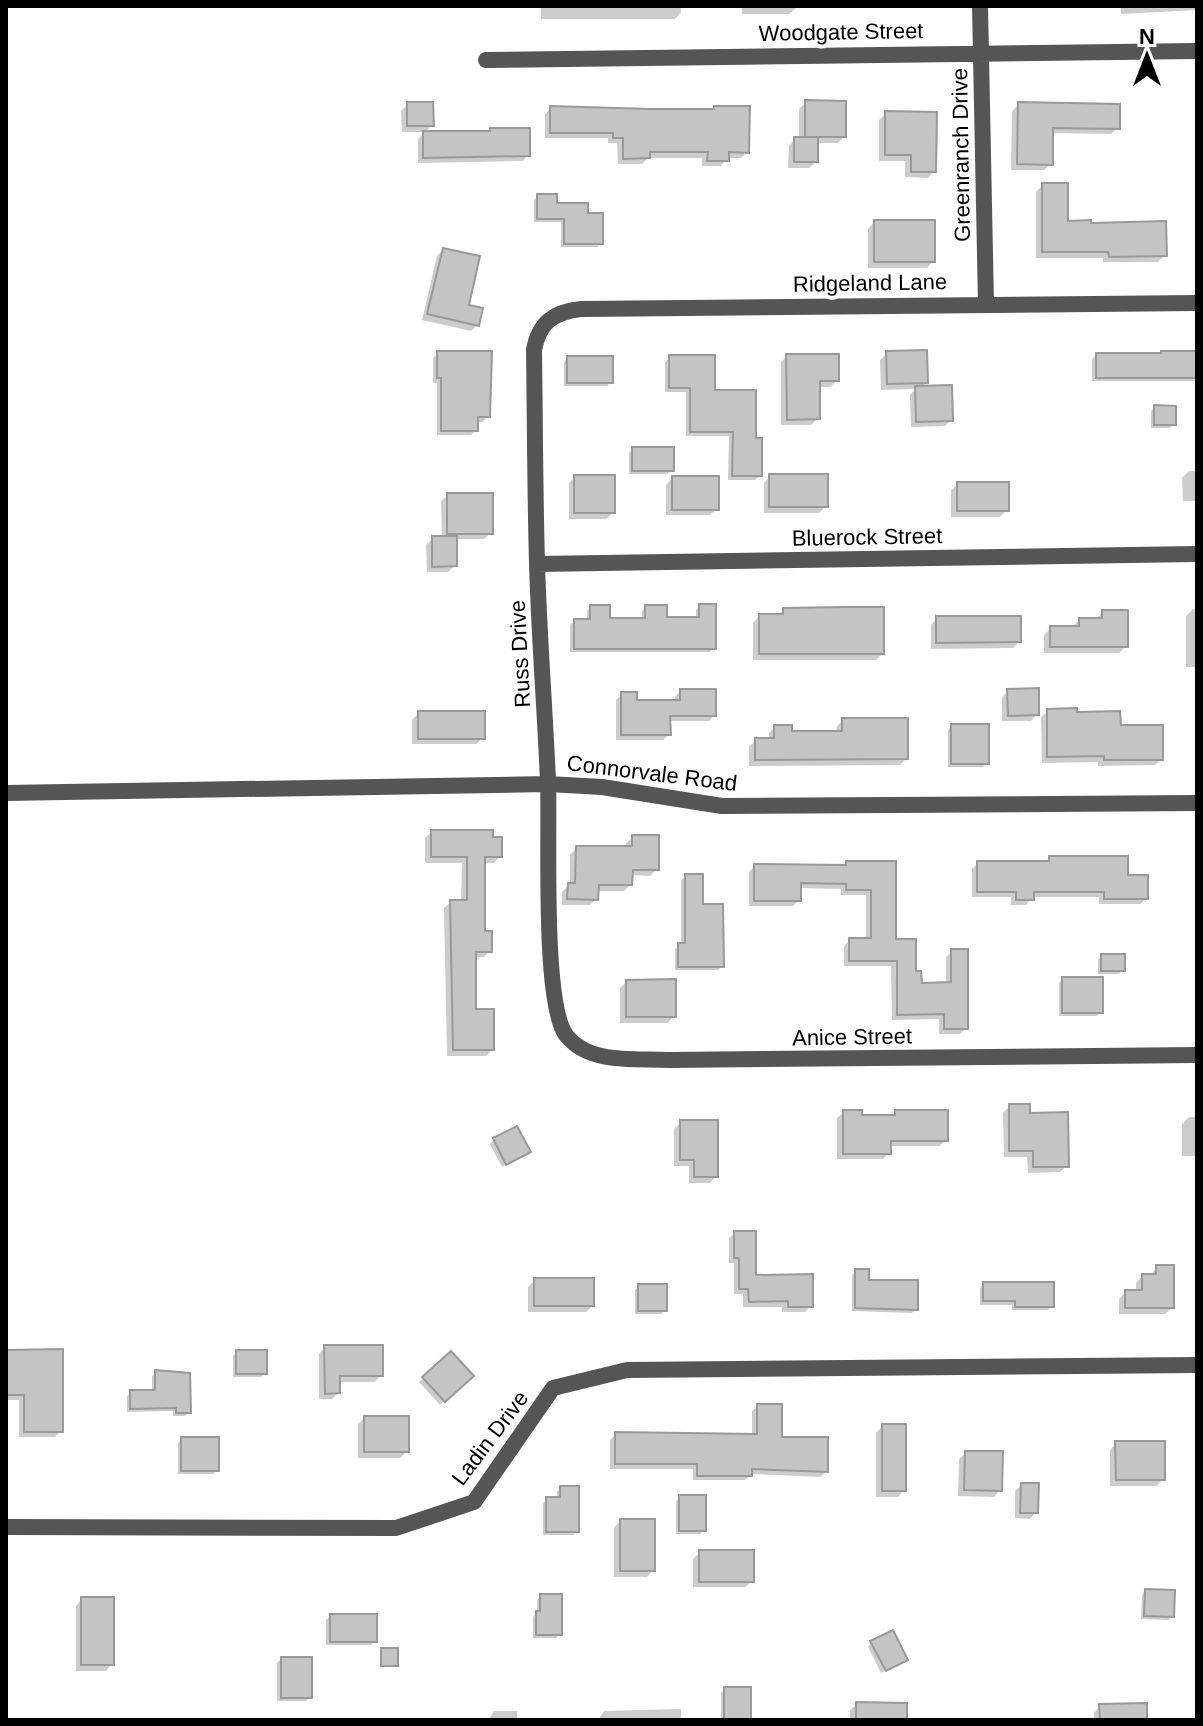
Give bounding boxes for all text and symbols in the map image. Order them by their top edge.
north arrow [1107,16,1187,96]
street label: Woodgate Street [758,18,924,46]
text: N [1139,24,1155,49]
street label: Greenranch Drive [947,68,975,242]
street label: Ridgeland Lane [793,269,947,297]
street label: Bluerock Street [792,523,942,551]
street label: Russ Drive [505,600,535,708]
street label: Connorvale Road [565,750,739,796]
street label: Anice Street [792,1023,912,1051]
street label: Ladin Drive [447,1386,533,1490]

